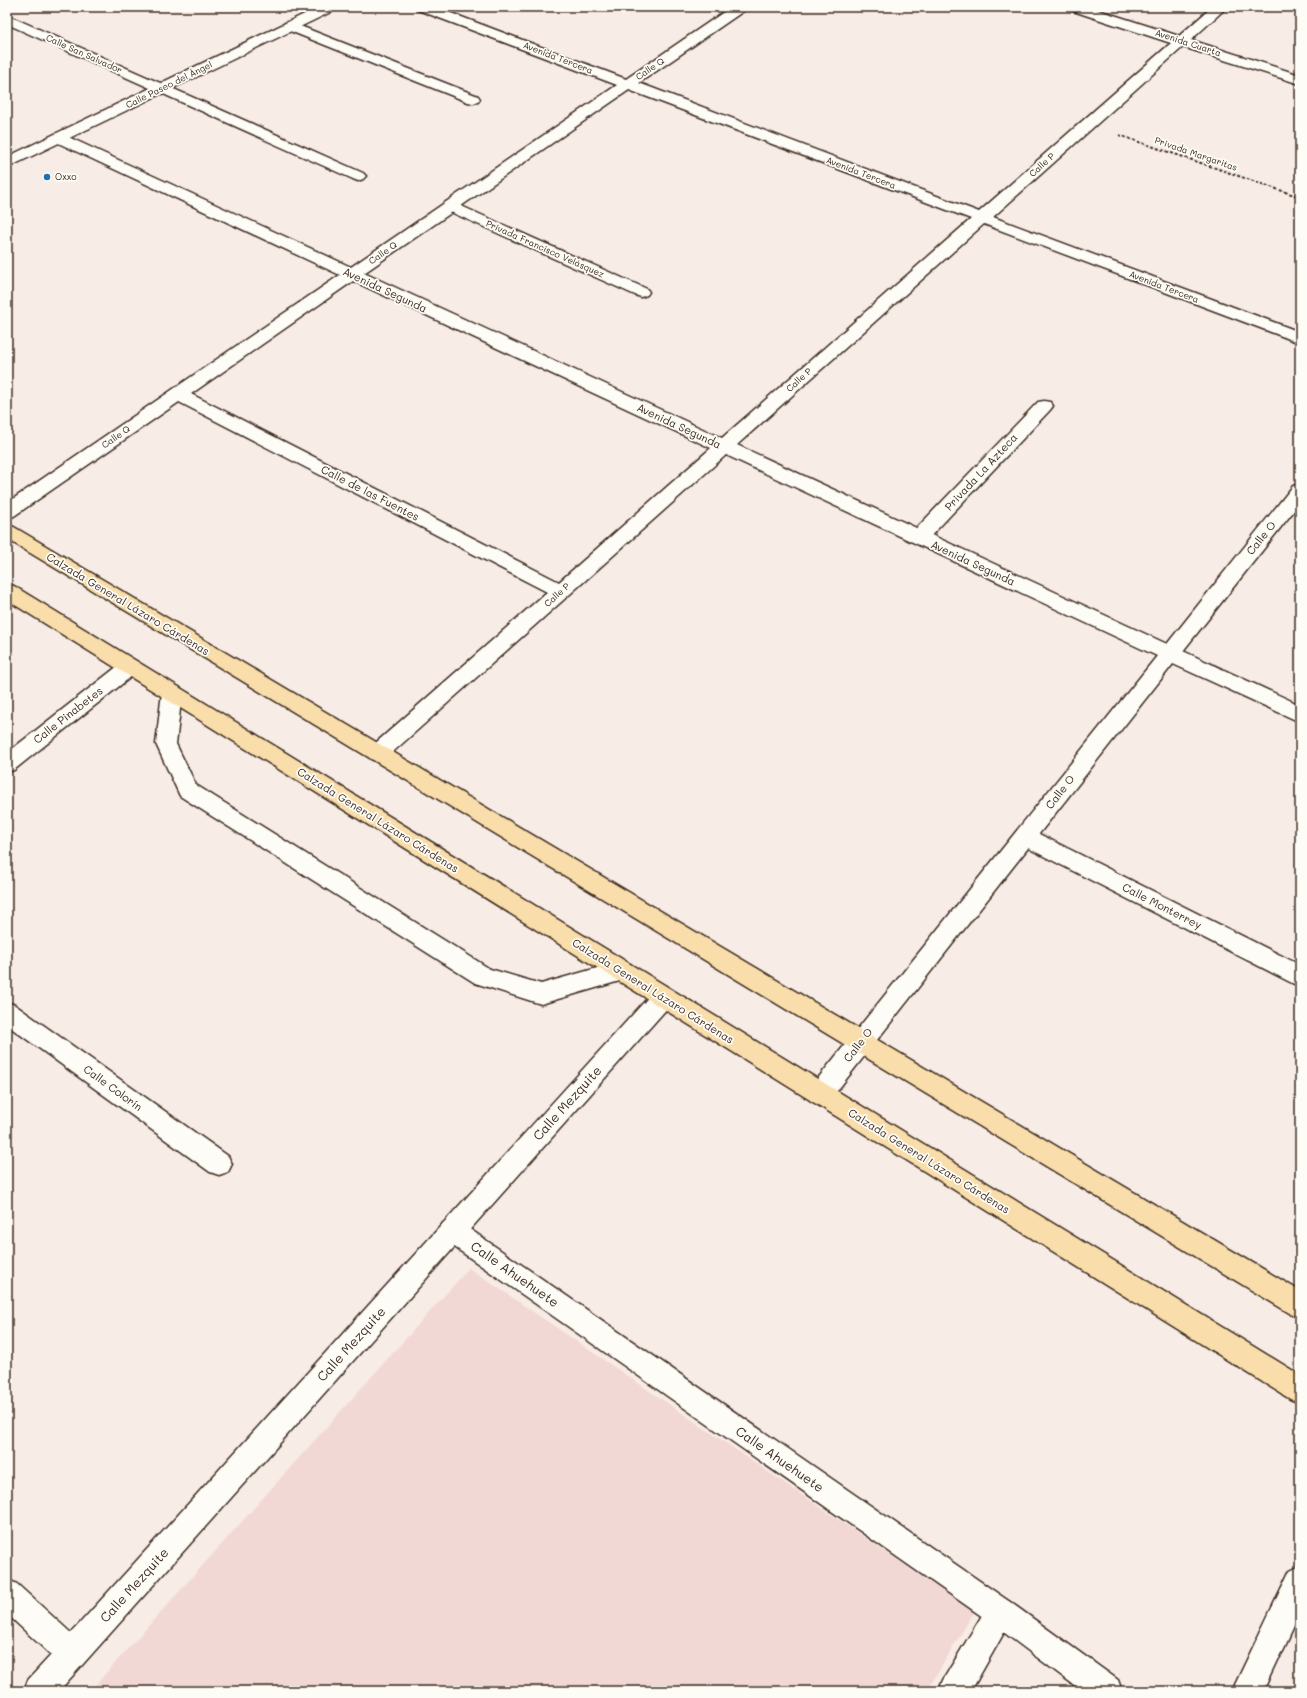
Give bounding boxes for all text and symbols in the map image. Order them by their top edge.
street label: Avenida Cuarta [1154,27,1223,58]
street label: Calle San Salvador [44,32,124,75]
street label: Avenida Tercera [522,39,595,76]
street label: Calle Q [633,55,666,82]
street label: Calle Paseo del Ángel [124,59,214,110]
street label: Privada Margaritas [1153,134,1239,173]
street label: Calle P [1027,150,1057,179]
street label: Avenida Tercera [825,154,898,191]
place label: Oxxo [55,171,77,182]
marker: Oxxo [42,172,52,182]
street label: Privada Francisco Velásquez [484,217,606,280]
street label: Calle Q [366,239,399,266]
street label: Avenida Segunda [341,263,430,316]
street label: Avenida Tercera [1128,268,1201,305]
street label: Calle P [784,365,814,394]
street label: Avenida Segunda [635,399,724,452]
street label: Calle Q [99,423,132,450]
street label: Privada La Azteca [941,430,1020,514]
street label: Calle de las Fuentes [319,461,422,524]
street label: Calle O [1242,517,1279,558]
street label: Avenida Segunda [929,536,1018,589]
street label: Calzada General Lázaro Cárdenas [44,549,213,658]
street label: Calle P [542,580,572,609]
street label: Calle Pinabetes [30,683,106,746]
street label: Calzada General Lázaro Cárdenas [295,763,462,876]
street label: Calle O [1042,771,1078,812]
street label: Calle Monterrey [1120,879,1205,932]
street label: Calzada General Lázaro Cárdenas [570,934,737,1047]
street label: Calle O [840,1024,876,1065]
street label: Calle Colorín [81,1061,146,1114]
street label: Calle Mezquite [529,1062,605,1144]
street label: Calzada General Lázaro Cárdenas [846,1104,1013,1217]
street label: Calle Ahuehuete [468,1237,563,1310]
street label: Calle Mezquite [313,1303,389,1385]
street label: Calle Ahuehuete [733,1422,828,1495]
street label: Calle Mezquite [96,1544,172,1626]

